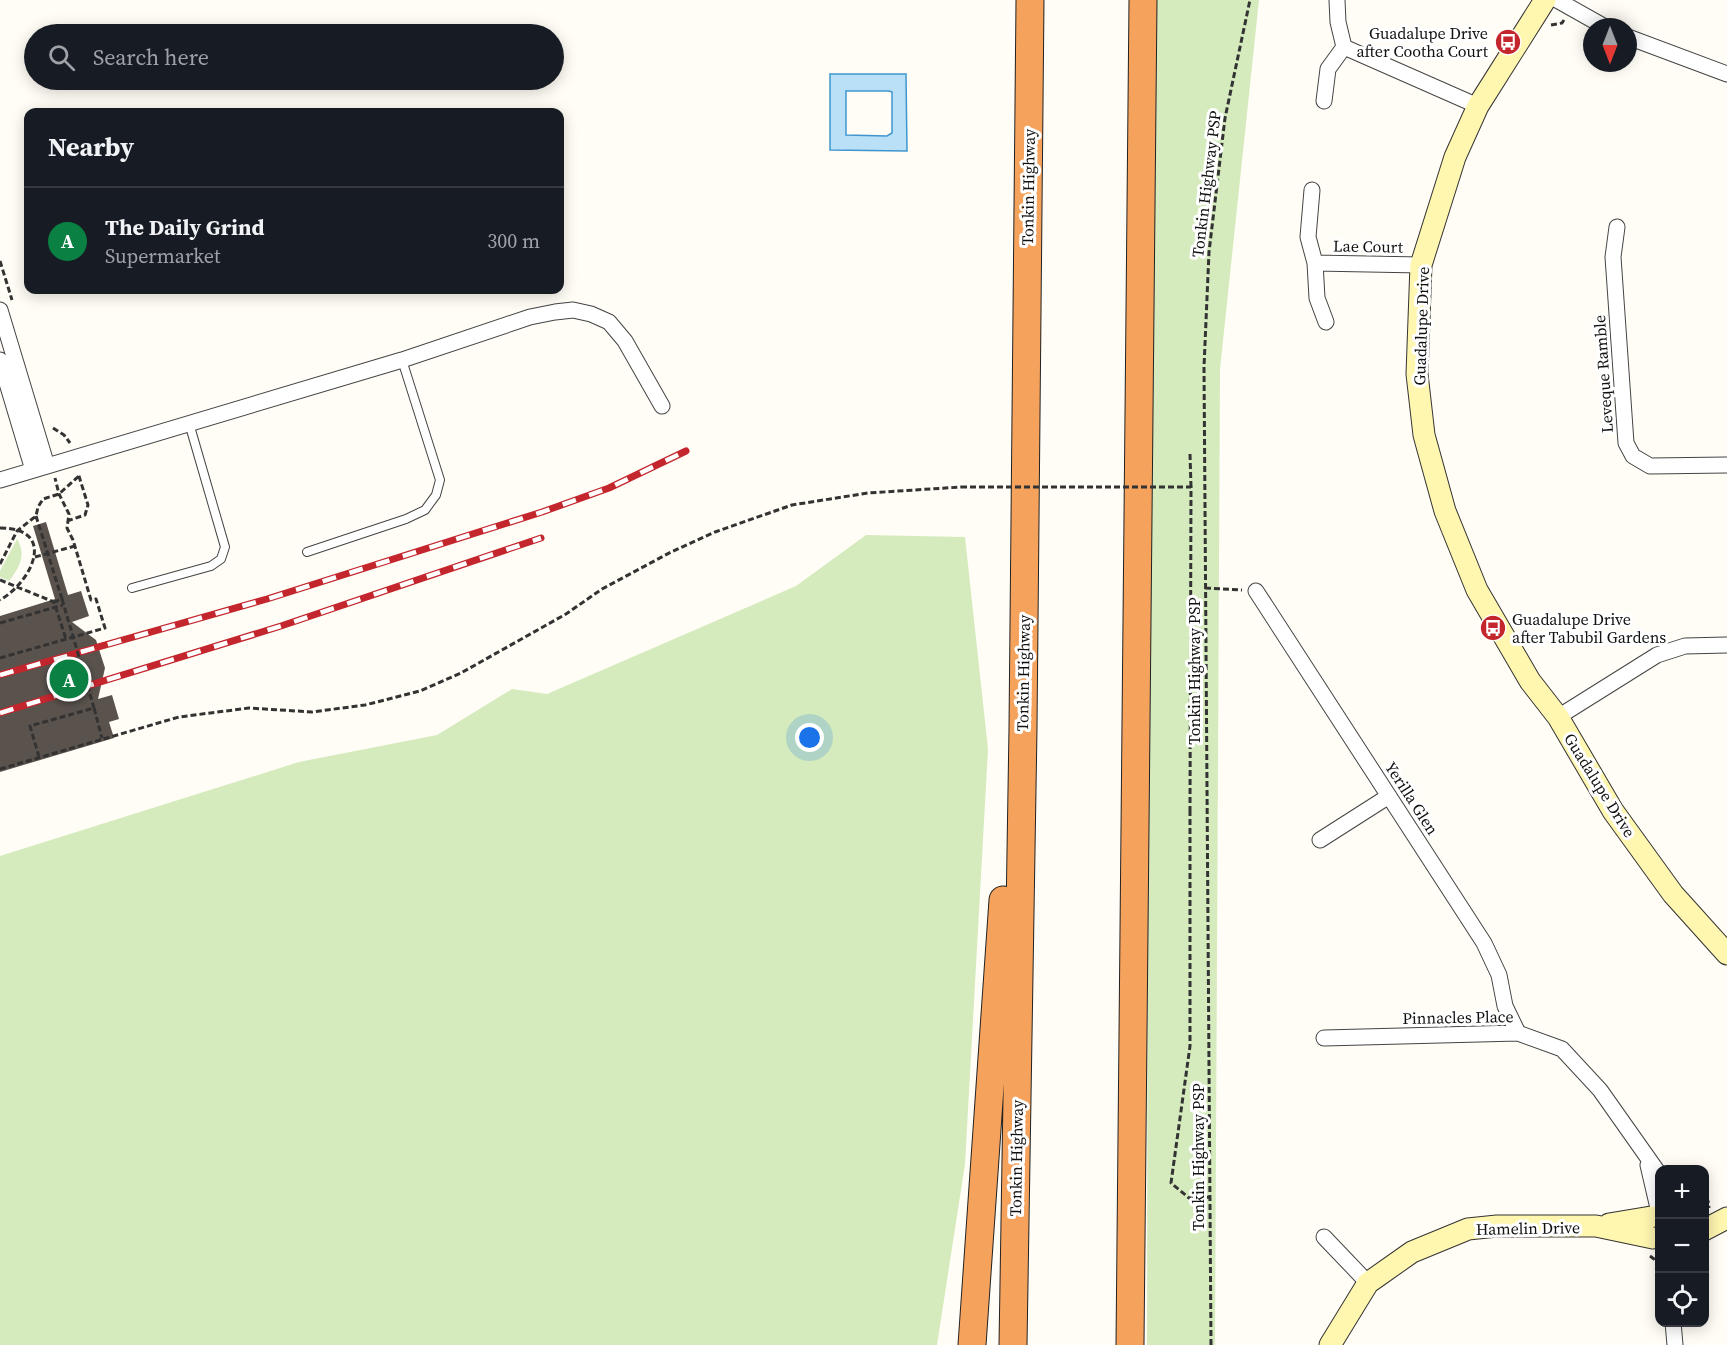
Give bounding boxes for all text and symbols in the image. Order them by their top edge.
north arrow [1583,18,1637,72]
place label: Guadalupe Drive after Cootha Court [1356,22,1489,62]
search box [24,24,564,90]
bus stop icon: Guadalupe Drive after Cootha Court [1493,27,1523,57]
icon: search [45,41,78,74]
text: Search here [93,42,209,72]
street label: Tonkin Highway PSP [1186,109,1226,259]
street label: Tonkin Highway [1016,128,1040,246]
text: Nearby [48,129,134,165]
text: The Daily Grind [105,212,265,242]
text: A [61,227,74,255]
text: 300 m [487,227,540,255]
street label: Lae Court [1333,234,1404,258]
text: Supermarket [105,242,220,270]
street label: Guadalupe Drive [1408,266,1434,386]
street label: Leveque Ramble [1588,314,1618,434]
street label: Tonkin Highway PSP [1183,597,1205,745]
place label: Guadalupe Drive after Tabubil Gardens [1512,608,1666,648]
bus stop icon: Guadalupe Drive after Tabubil Gardens [1478,613,1508,643]
street label: Tonkin Highway [1011,614,1035,732]
pin: A [50,656,88,702]
your location [795,723,824,752]
street label: Guadalupe Drive [1559,729,1641,841]
street label: Yerilla Glen [1380,757,1444,839]
street label: Pinnacles Place [1402,1005,1514,1029]
street label: Tonkin Highway PSP [1187,1083,1209,1231]
street label: Tonkin Highway [1004,1099,1028,1217]
map controls [1655,1165,1709,1327]
button: + [1655,1165,1709,1219]
street label: Hamelin Drive [1476,1216,1580,1240]
button: − [1655,1219,1709,1273]
button: locate [1655,1273,1709,1327]

